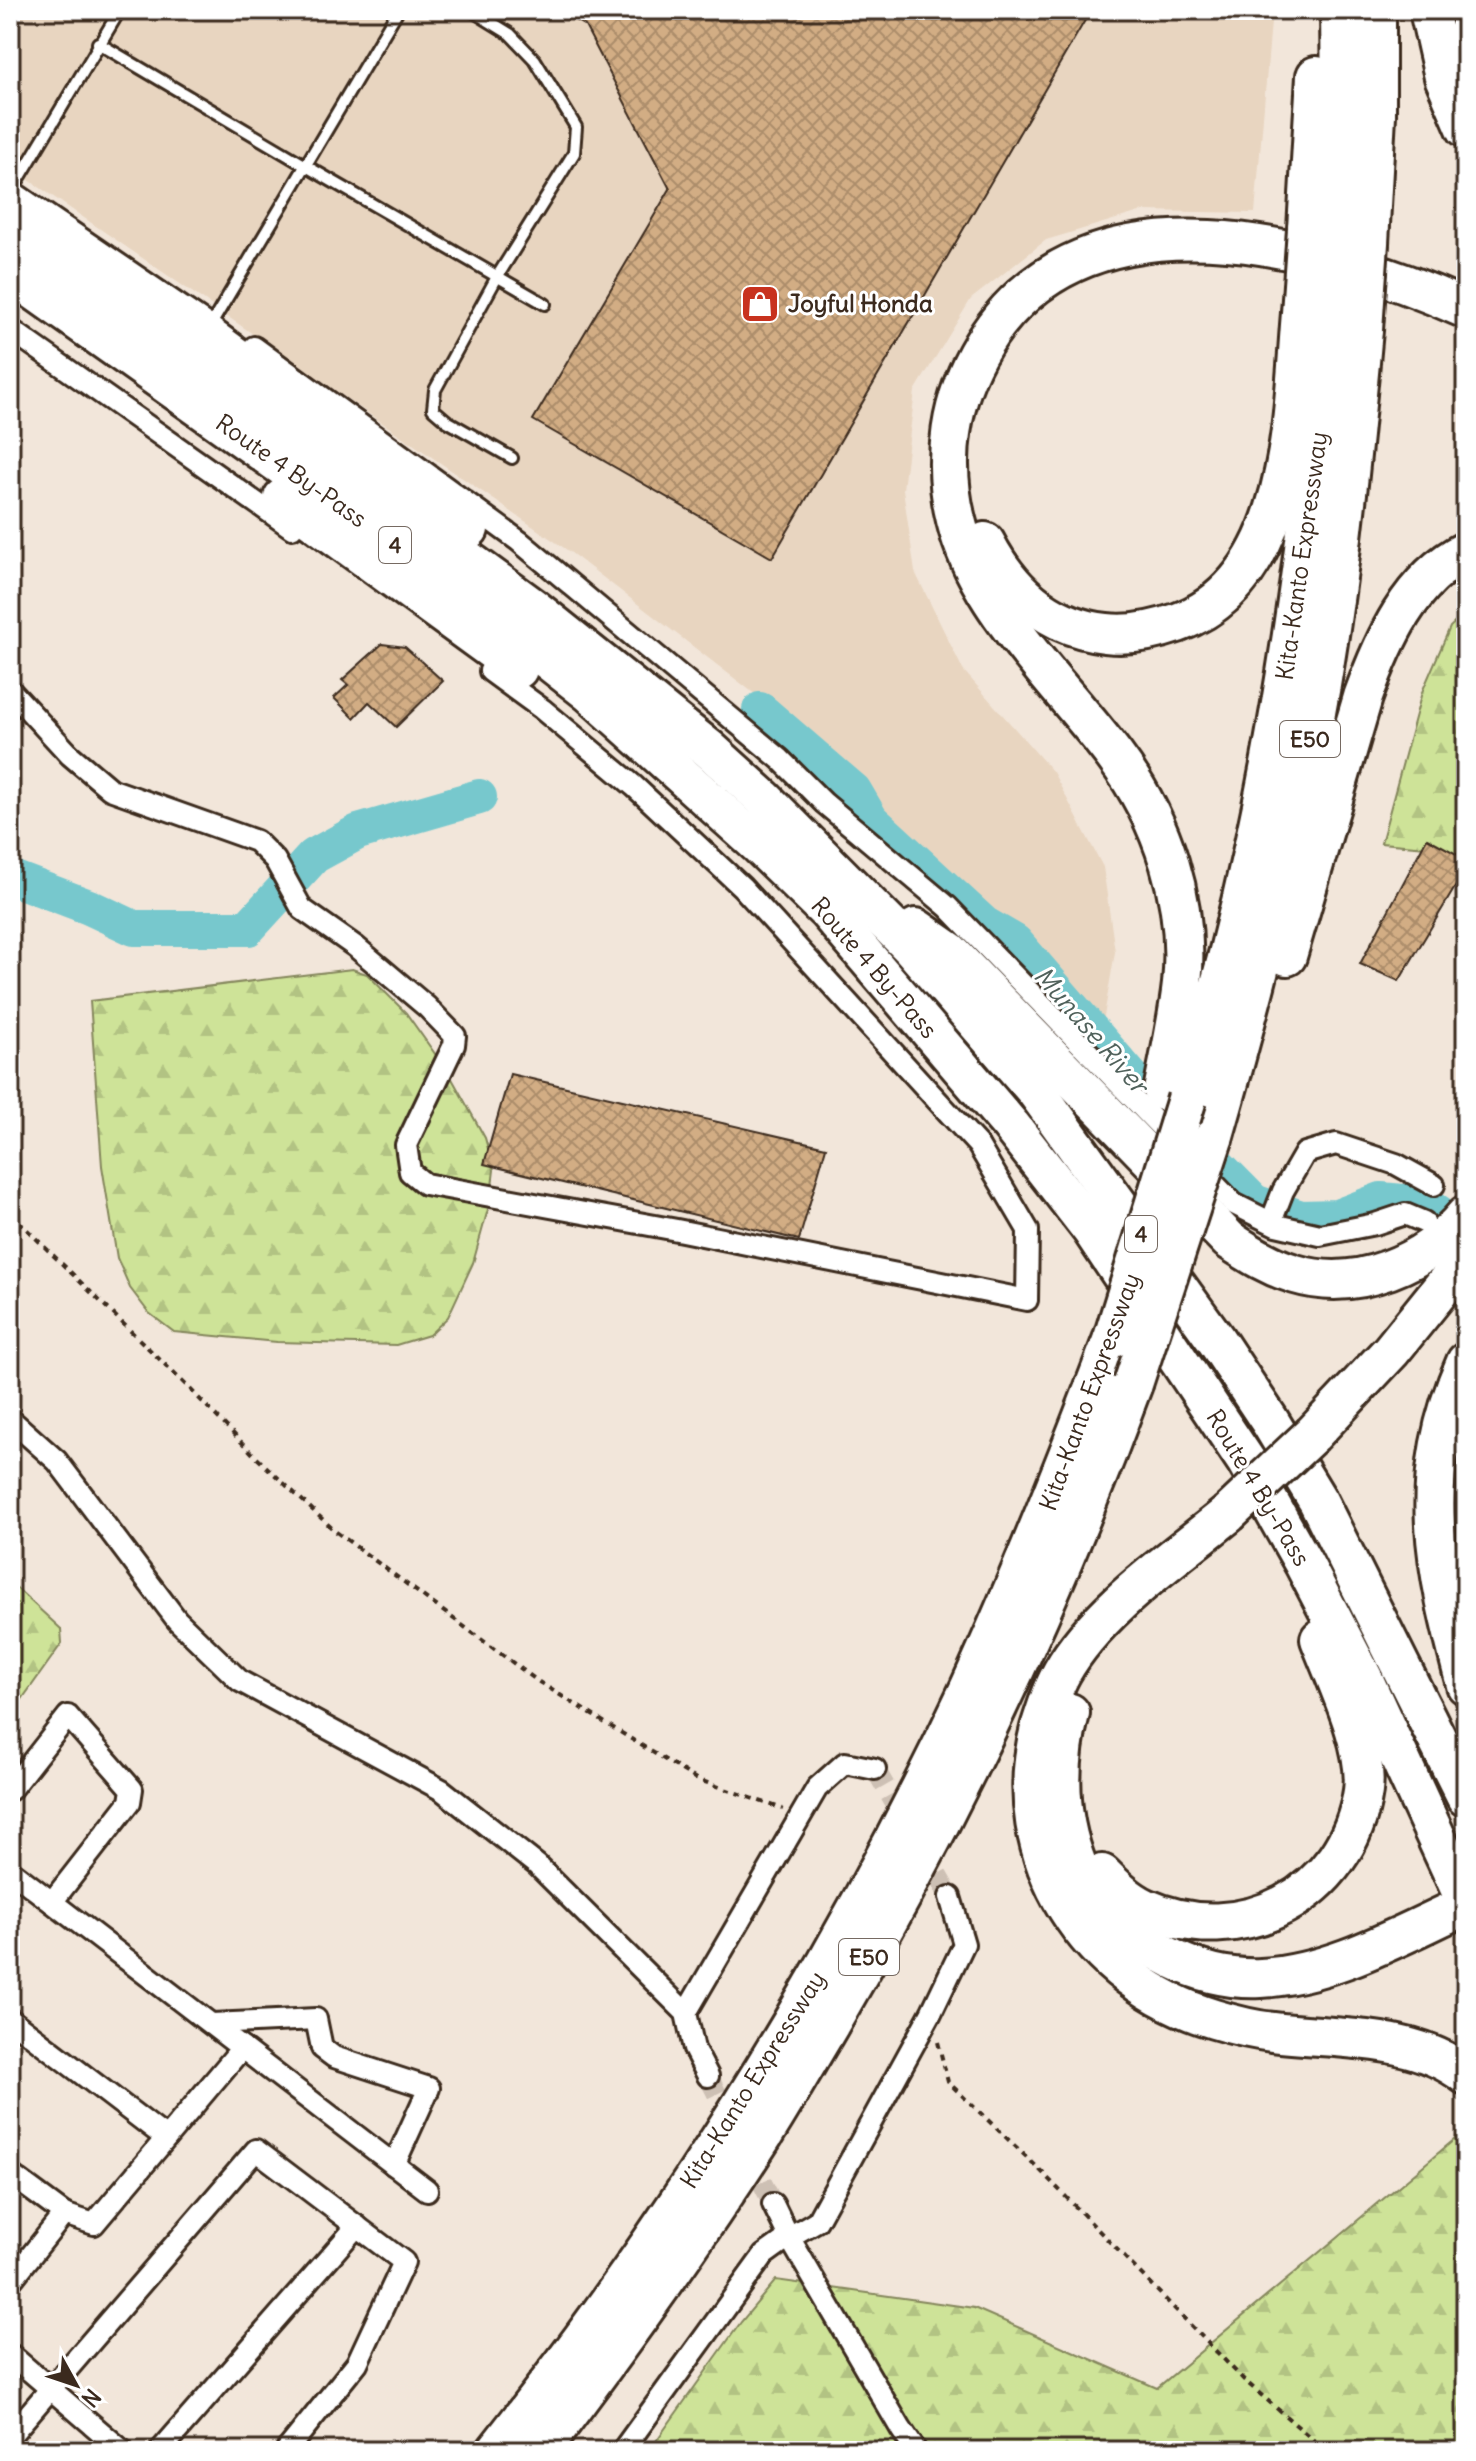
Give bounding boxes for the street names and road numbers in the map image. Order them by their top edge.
street label: Route 4 By-Pass [210,407,373,533]
street label: Kita-Kanto Expressway [1269,430,1333,682]
road number: 4 [379,527,411,563]
road number: E50 [1280,721,1340,757]
street label: Route 4 By-Pass [805,891,944,1044]
road number: 4 [1125,1216,1157,1252]
street label: Kita-Kanto Expressway [1032,1269,1146,1515]
street label: Route 4 By-Pass [1200,1404,1317,1571]
road number: E50 [839,1939,899,1975]
street label: Kita-Kanto Expressway [673,1965,831,2194]

